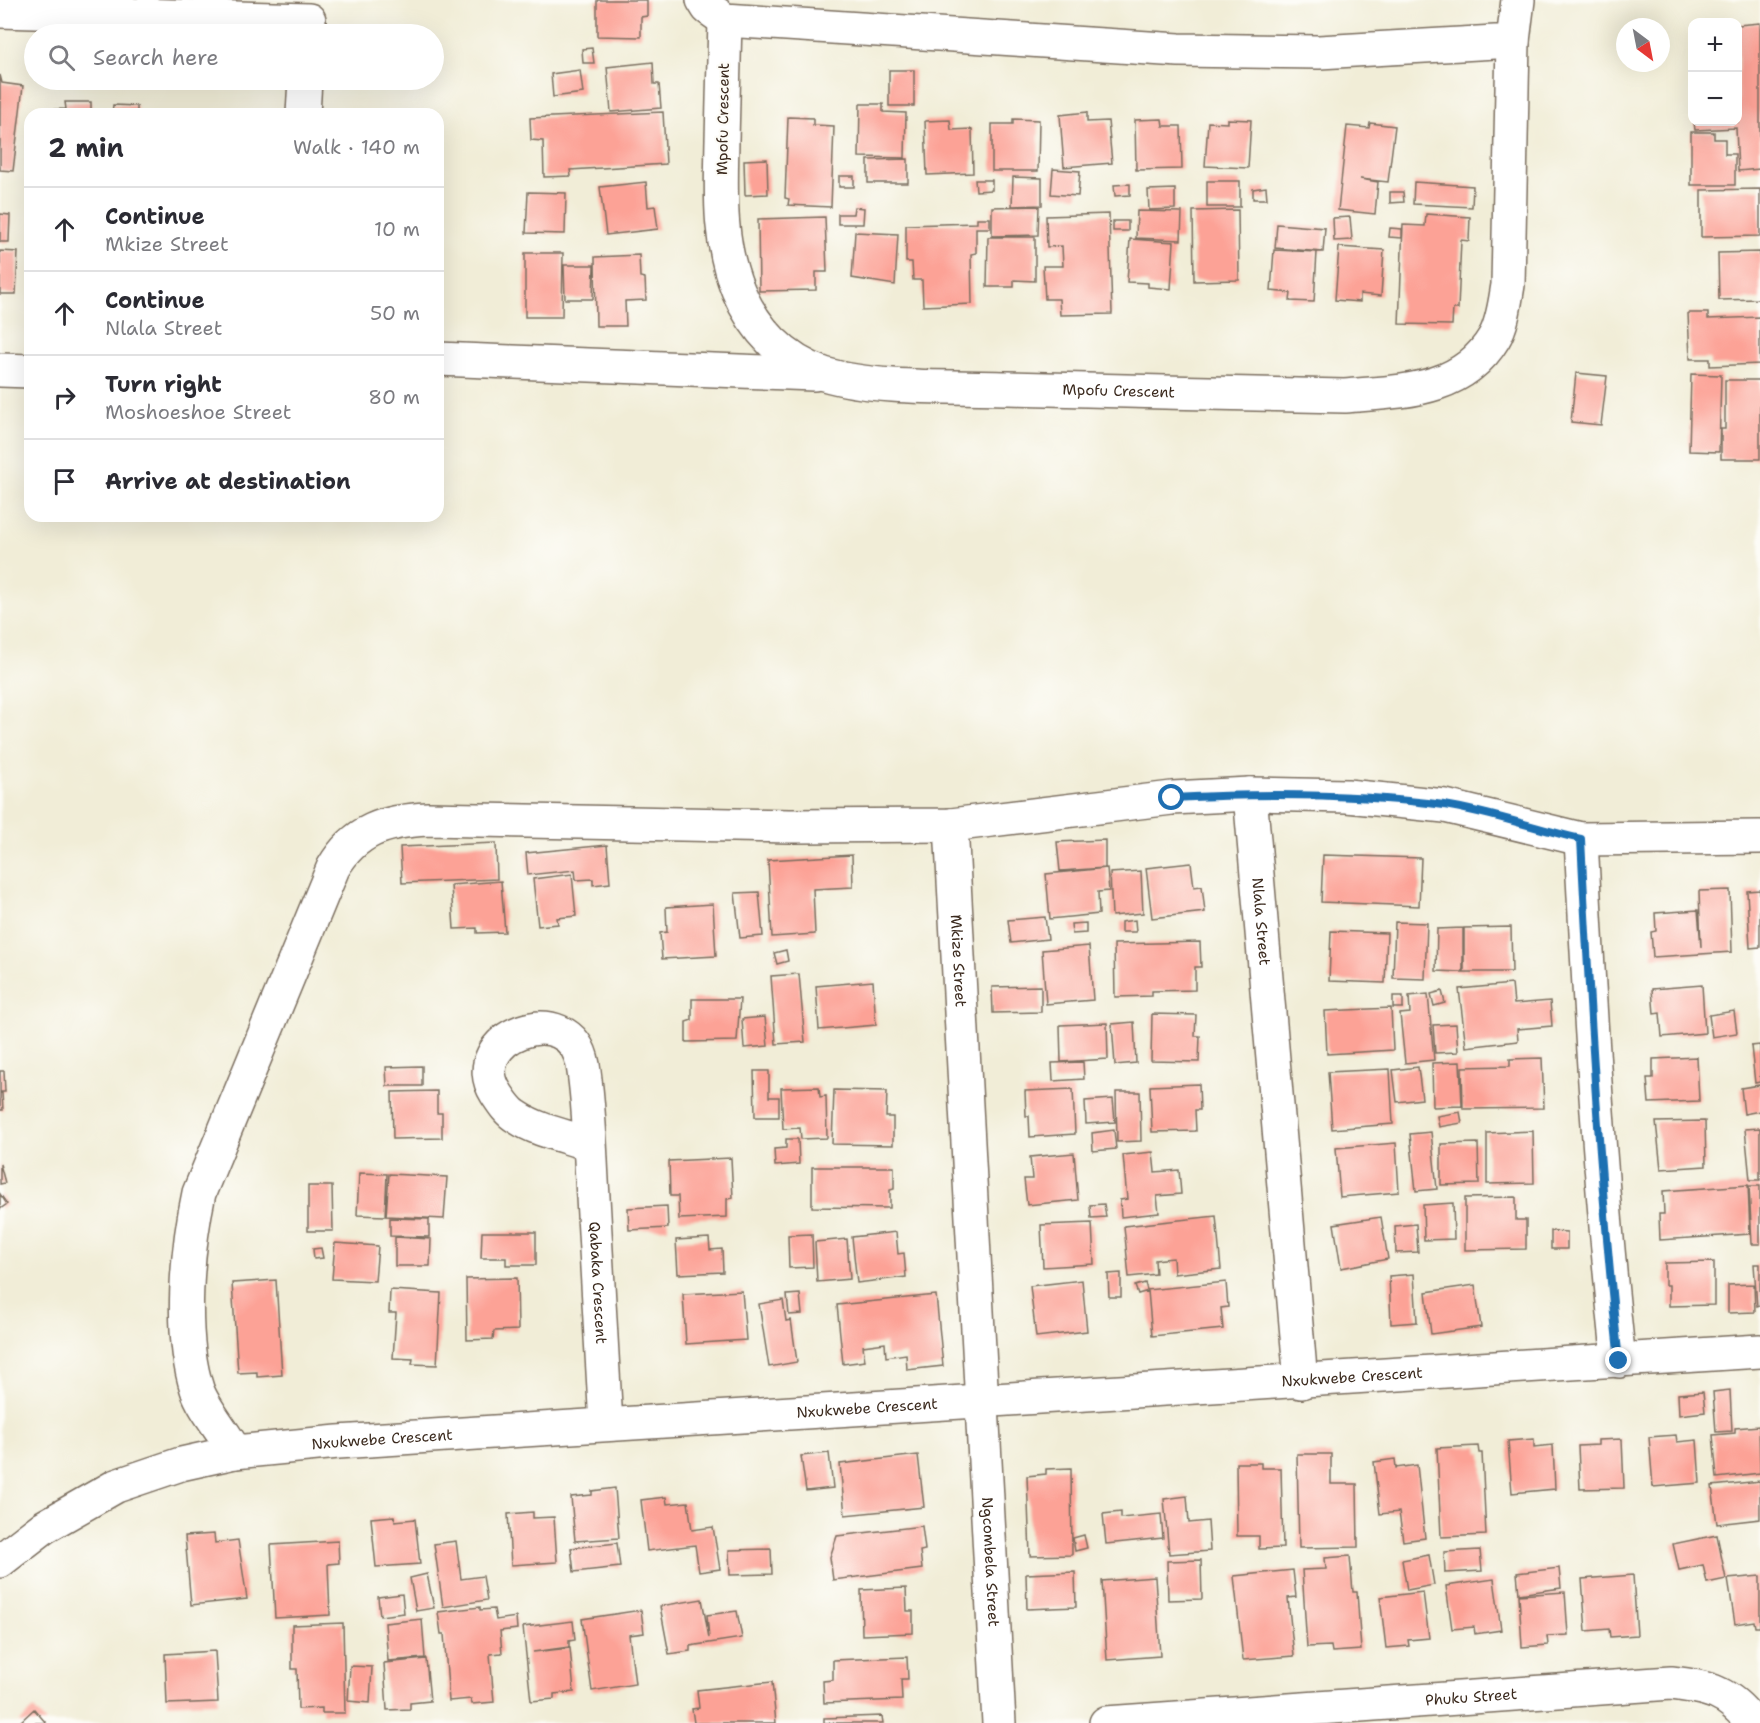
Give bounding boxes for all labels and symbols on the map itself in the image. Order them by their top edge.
north arrow [1616,18,1670,72]
street label: Mpofu Crescent [712,63,734,175]
street label: Mpofu Crescent [1062,379,1175,402]
route start [1158,784,1184,810]
street label: Nlala Street [1247,877,1275,966]
street label: Mkize Street [946,914,971,1008]
street label: Qabaka Crescent [584,1221,611,1345]
route end [1605,1347,1631,1373]
street label: Nxukwebe Crescent [1281,1363,1423,1392]
street label: Nxukwebe Crescent [796,1394,938,1423]
street label: Nxukwebe Crescent [310,1425,453,1455]
street label: Ngcombela Street [977,1497,1004,1627]
street label: Phuku Street [1424,1684,1518,1710]

